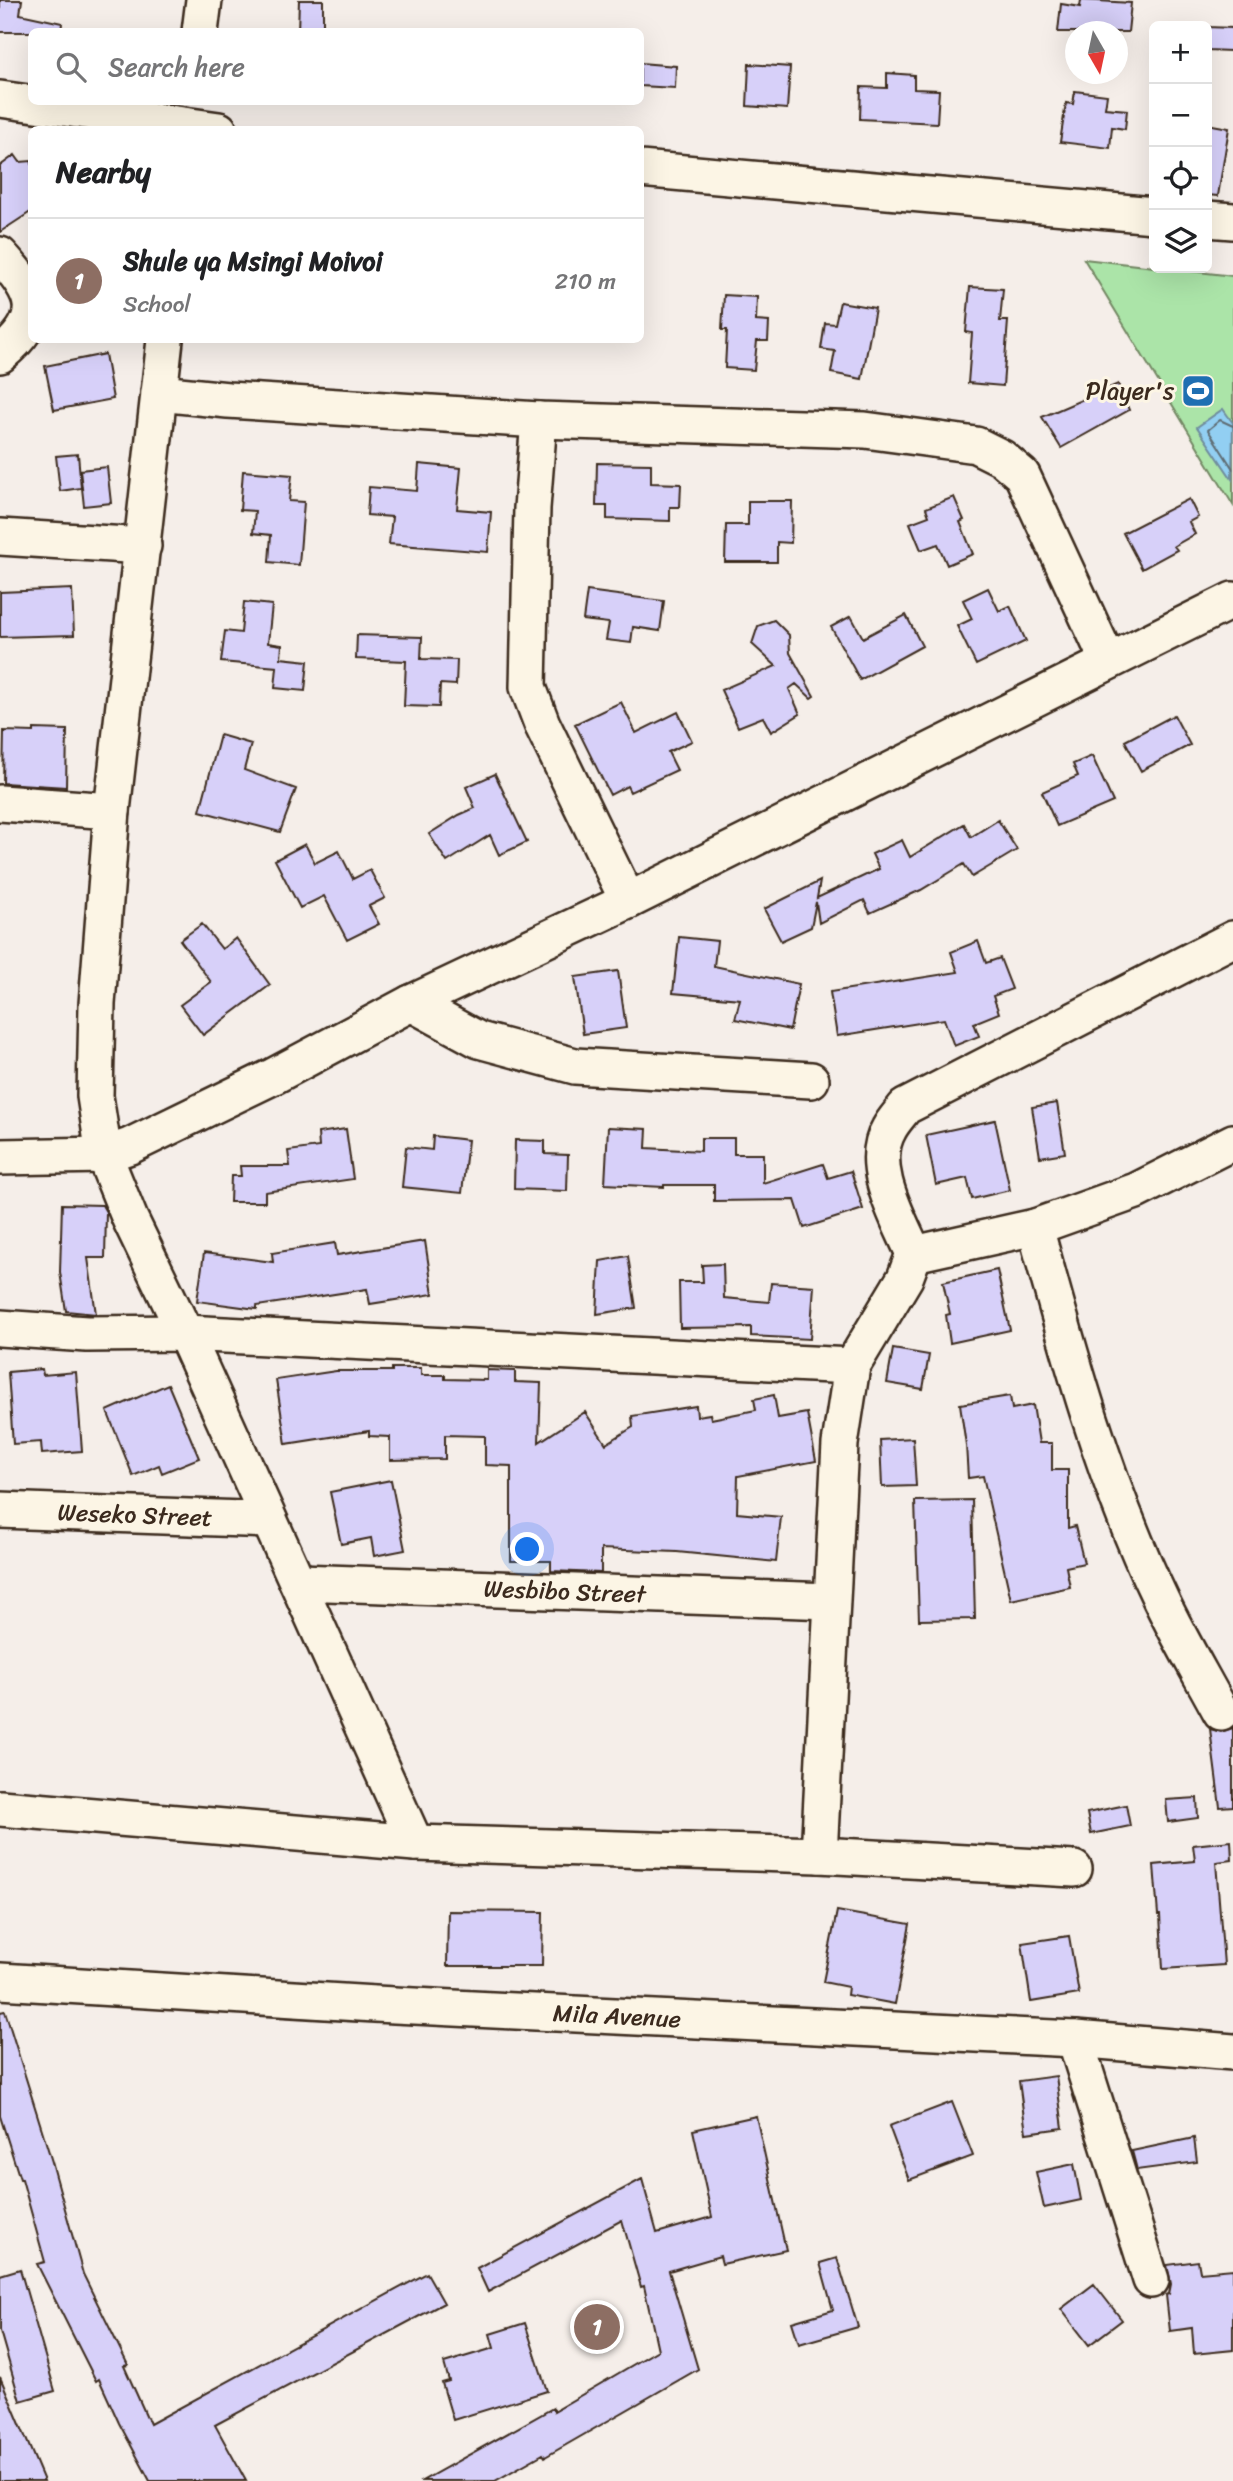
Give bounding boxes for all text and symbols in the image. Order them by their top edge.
north arrow [1065,21,1128,84]
map controls [1149,21,1212,273]
button: + [1149,21,1212,84]
search box [28,28,644,105]
text: Search here [108,44,245,90]
icon: search [52,48,90,86]
button: − [1149,84,1212,147]
text: Nearby [56,145,151,199]
button: locate [1149,147,1212,210]
button: layers [1149,210,1212,273]
text: Shule ya Msingi Moivoi [123,238,383,284]
text: 1 [74,261,84,302]
text: 210 m [555,261,616,302]
text: School [123,284,191,325]
place label: Player's [1086,370,1175,412]
sports icon: Player's [1179,372,1217,410]
street label: Weseko Street [57,1491,213,1539]
your location [510,1532,544,1566]
street label: Wesbibo Street [483,1568,648,1615]
street label: Mila Avenue [552,1992,682,2040]
pin: 1 [574,2301,620,2353]

